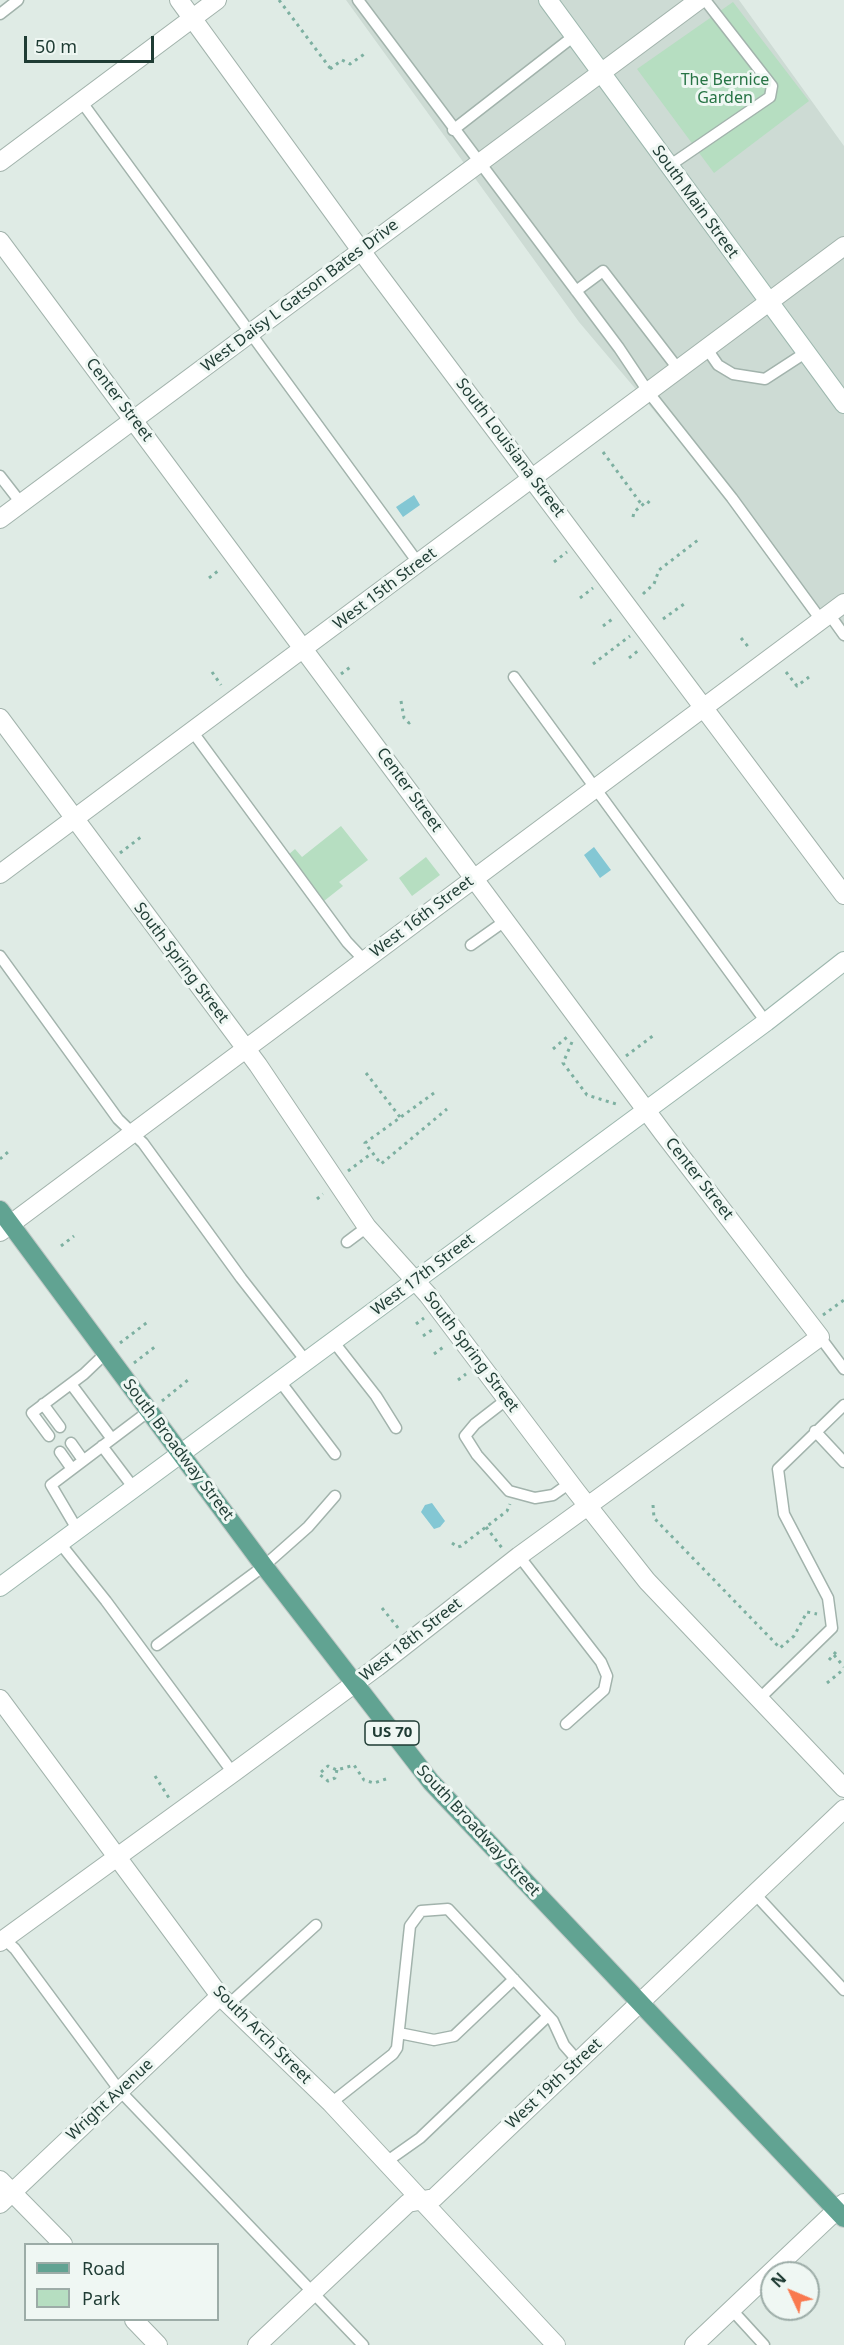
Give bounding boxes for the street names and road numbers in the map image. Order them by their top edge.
street label: South Main Street [648,142,742,262]
street label: West Daisy L Gatson Bates Drive [198,216,402,376]
street label: Center Street [81,355,157,445]
street label: South Louisiana Street [452,375,568,521]
street label: West 15th Street [330,544,440,634]
street label: Center Street [372,744,446,836]
street label: West 16th Street [367,872,477,962]
street label: South Spring Street [129,899,233,1027]
street label: Center Street [661,1134,737,1224]
street label: West 17th Street [368,1230,478,1320]
street label: South Spring Street [419,1288,523,1416]
street label: South Broadway Street [119,1376,237,1524]
street label: West 18th Street [356,1594,466,1686]
road number: US 70 [365,1721,419,1745]
street label: South Broadway Street [412,1762,544,1900]
street label: South Arch Street [209,1982,315,2088]
street label: West 19th Street [502,2035,606,2133]
street label: Wright Avenue [63,2055,157,2145]

